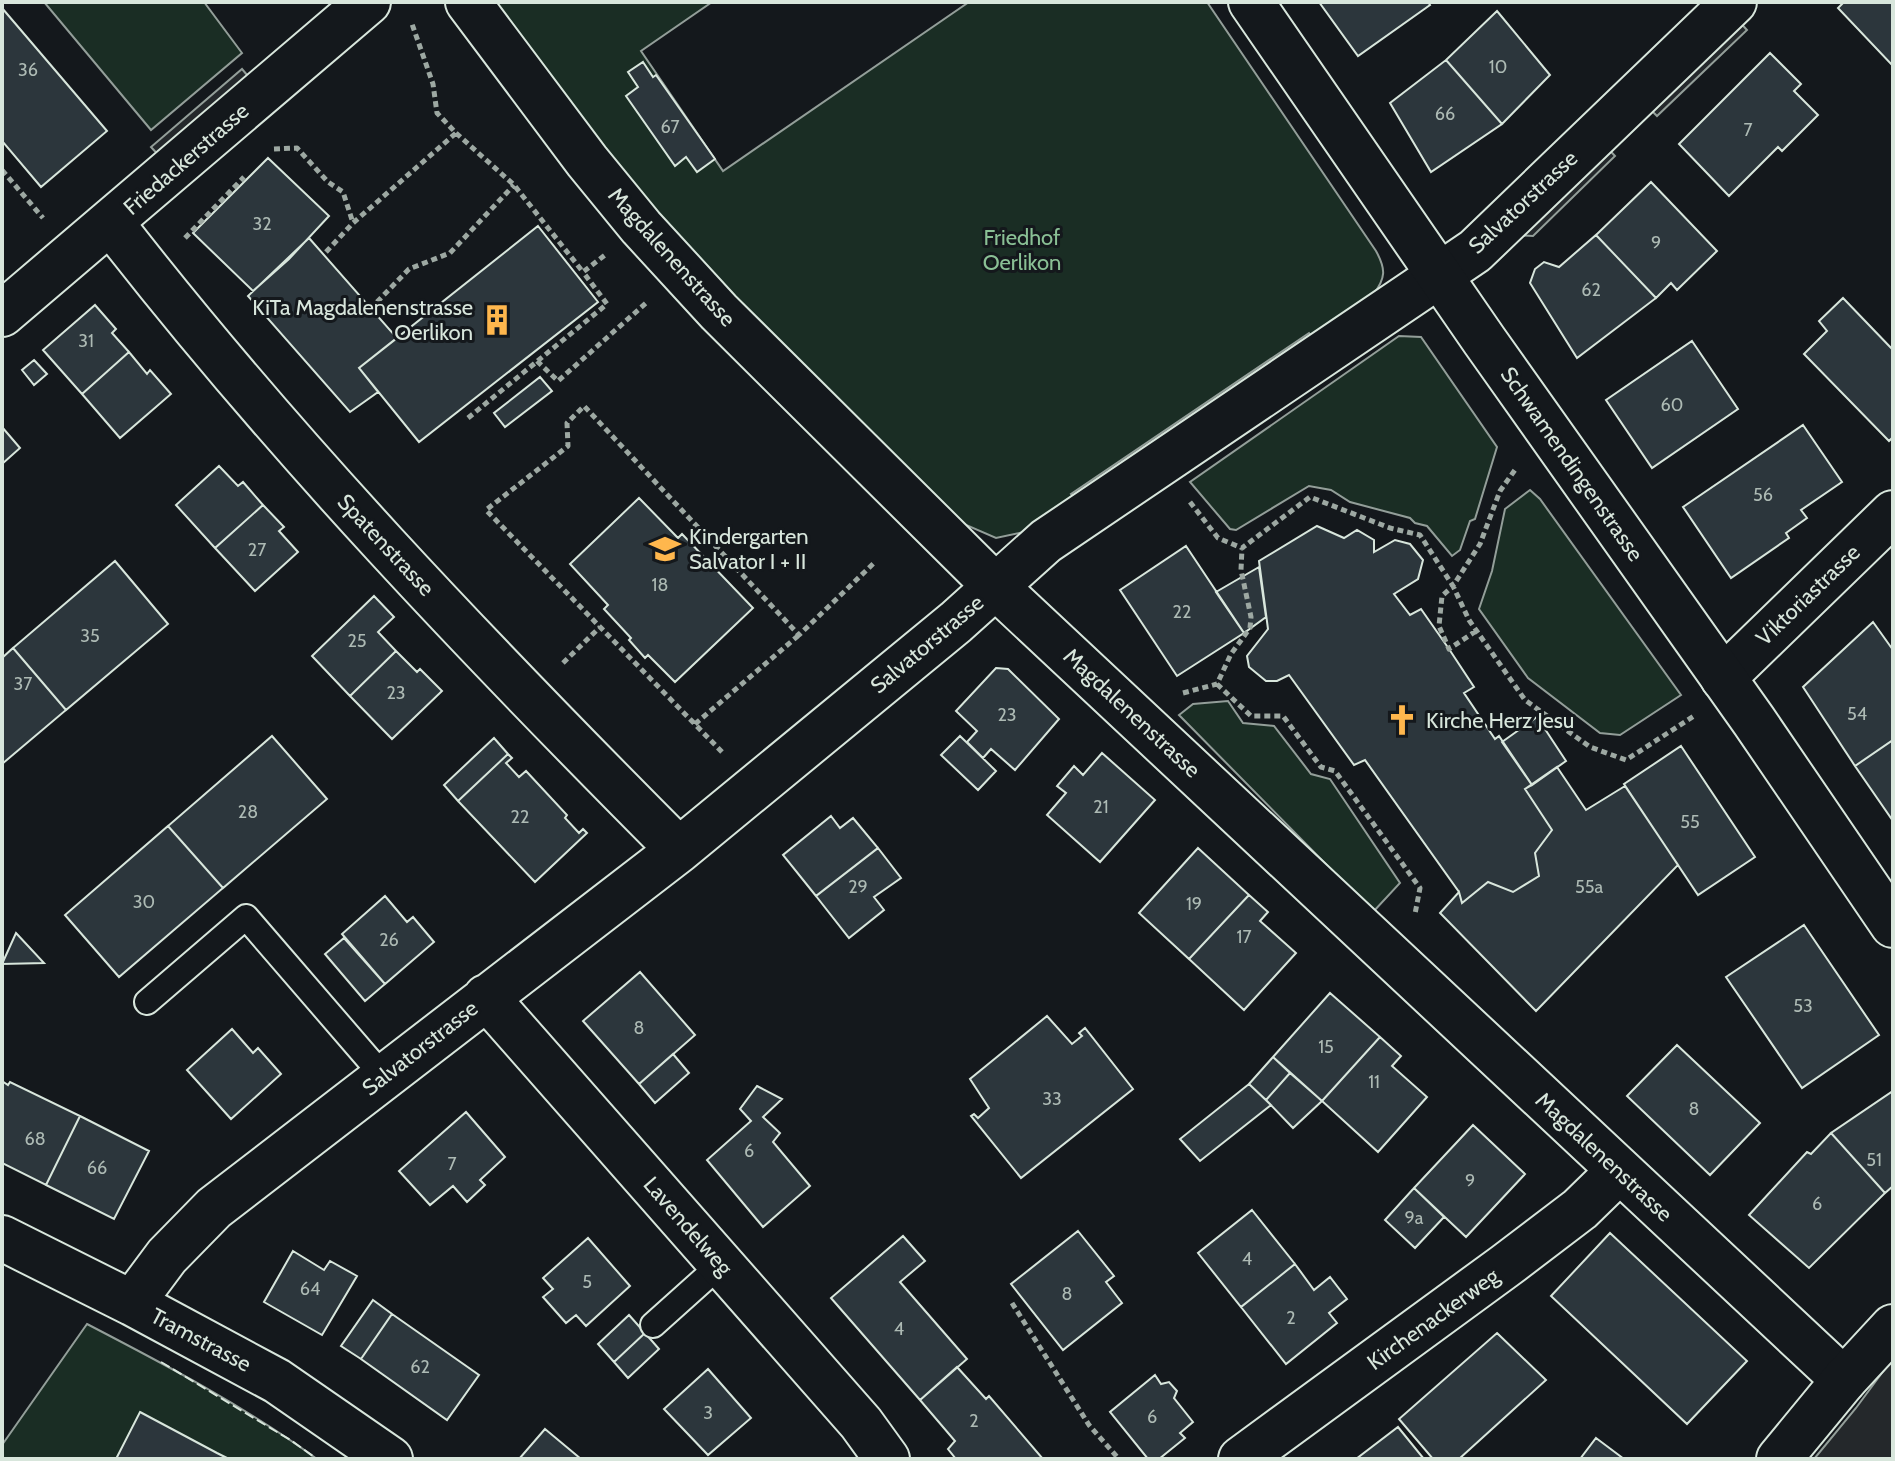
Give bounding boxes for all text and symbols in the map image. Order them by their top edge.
house number: 10 [1489,56,1507,78]
house number: 36 [18,59,38,81]
street label: Friedackerstrasse [118,97,254,221]
house number: 66 [1435,103,1455,125]
house number: 67 [660,116,680,138]
house number: 7 [1743,119,1753,141]
street label: Salvatorstrasse [1463,145,1583,259]
street label: Magdalenenstrasse [603,182,741,332]
house number: 32 [252,213,272,235]
park label: Friedhof Oerlikon [983,224,1061,276]
house number: 9 [1651,232,1661,254]
house number: 62 [1581,279,1601,301]
place label: KiTa Magdalenenstrasse Oerlikon [252,294,473,346]
building icon: KiTa Magdalenenstrasse Oerlikon [480,303,514,337]
house number: 31 [78,330,94,352]
street label: Schwamendingenstrasse [1495,362,1649,566]
house number: 60 [1661,394,1683,416]
house number: 56 [1753,484,1773,506]
street label: Spatenstrasse [332,488,440,602]
place label: Kindergarten Salvator I + II [689,523,809,575]
school or university icon: Kindergarten Salvator I + II [648,532,682,566]
house number: 27 [248,539,266,561]
street label: Viktoriastrasse [1750,539,1866,651]
house number: 18 [652,574,668,596]
street label: Salvatorstrasse [865,589,989,699]
house number: 22 [1173,601,1191,623]
house number: 35 [80,625,100,647]
house number: 25 [347,630,367,652]
street label: Magdalenenstrasse [1058,643,1206,783]
house number: 37 [14,673,32,695]
house number: 23 [386,682,406,704]
church icon: Kirche Herz Jesu [1385,703,1419,737]
house number: 54 [1847,703,1867,725]
house number: 23 [997,704,1017,726]
place label: Kirche Herz Jesu [1426,707,1574,734]
house number: 21 [1093,796,1109,818]
house number: 28 [238,801,258,823]
house number: 22 [511,806,529,828]
house number: 55 [1680,811,1700,833]
house number: 29 [848,876,868,898]
house number: 55a [1575,876,1603,898]
house number: 30 [133,891,155,913]
house number: 19 [1186,893,1202,915]
house number: 17 [1237,926,1251,948]
house number: 26 [379,929,399,951]
street label: Salvatorstrasse [357,995,483,1101]
house number: 53 [1793,995,1813,1017]
house number: 8 [634,1017,644,1039]
house number: 15 [1318,1036,1334,1058]
house number: 11 [1368,1071,1380,1093]
street label: Magdalenenstrasse [1530,1087,1678,1227]
house number: 33 [1042,1088,1062,1110]
house number: 8 [1689,1098,1699,1120]
house number: 68 [24,1128,46,1150]
house number: 6 [744,1140,754,1162]
house number: 51 [1866,1149,1882,1171]
house number: 7 [447,1153,457,1175]
house number: 66 [87,1157,107,1179]
house number: 9 [1465,1170,1475,1192]
street label: Lavendelweg [638,1171,739,1282]
house number: 6 [1812,1193,1822,1215]
house number: 9a [1405,1207,1424,1229]
house number: 4 [1242,1248,1252,1270]
street label: Kirchenackerweg [1362,1262,1505,1376]
house number: 5 [582,1271,592,1293]
house number: 64 [300,1278,320,1300]
house number: 8 [1062,1283,1072,1305]
street label: Tramstrasse [146,1302,256,1378]
house number: 2 [1286,1307,1296,1329]
house number: 4 [894,1318,904,1340]
house number: 62 [410,1356,430,1378]
house number: 3 [703,1402,713,1424]
house number: 6 [1147,1406,1157,1428]
house number: 2 [969,1410,979,1432]

